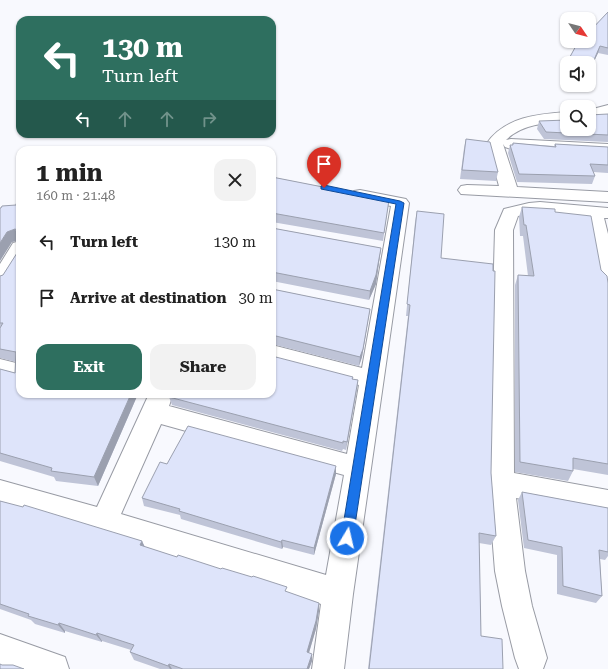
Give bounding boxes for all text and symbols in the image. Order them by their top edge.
north arrow [560,12,596,48]
map controls [560,12,596,136]
text: 130 m [102,31,183,64]
icon: left [36,32,88,84]
button: sound [560,56,596,92]
text: Turn left [102,65,178,86]
button: search [560,100,596,136]
icon: left [72,108,94,130]
icon: ahead [114,108,136,130]
icon: ahead [156,108,178,130]
icon: right [198,108,220,130]
pin [307,147,341,188]
icon: arrive [313,153,335,175]
text: 1 min [36,159,103,187]
button: close [214,159,256,201]
text: 160 m · 21:48 [36,188,115,203]
icon: left [36,231,58,253]
text: Turn left [70,233,138,251]
text: 130 m [213,233,256,251]
icon: arrive [36,287,58,309]
text: Arrive at destination [70,289,226,307]
text: 30 m [238,289,273,307]
button: Exit [36,344,142,390]
button: Share [150,344,256,390]
position arrow [326,517,368,559]

